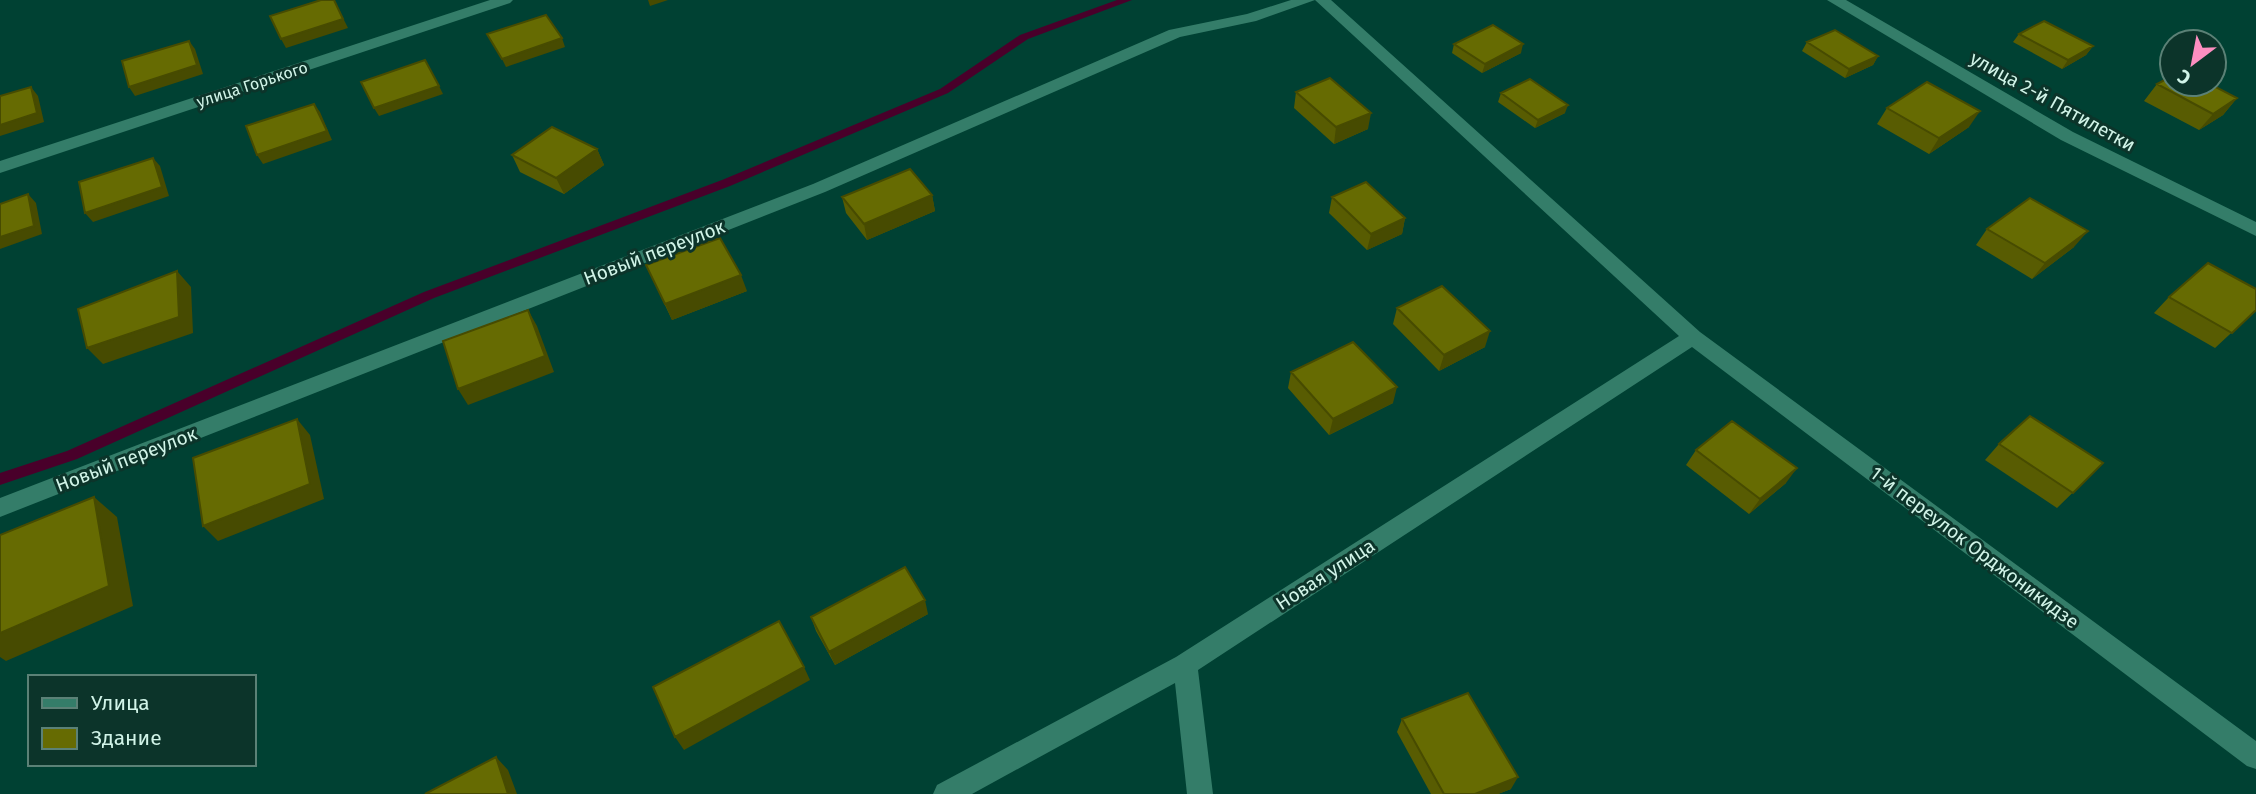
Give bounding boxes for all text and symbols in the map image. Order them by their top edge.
north arrow [2158,28,2228,98]
street label: улица 2-й Пятилетки [1966,46,2139,156]
street label: улица Горького [194,58,310,111]
text: С [2173,64,2195,90]
street label: Новый переулок [580,215,728,290]
street label: Новый переулок [52,422,200,497]
street label: 1-й переулок Орджоникидзе [1866,461,2084,633]
street label: Новая улица [1271,534,1379,615]
legend [28,675,256,766]
text: Улица [91,690,150,716]
text: Здание [91,725,162,751]

